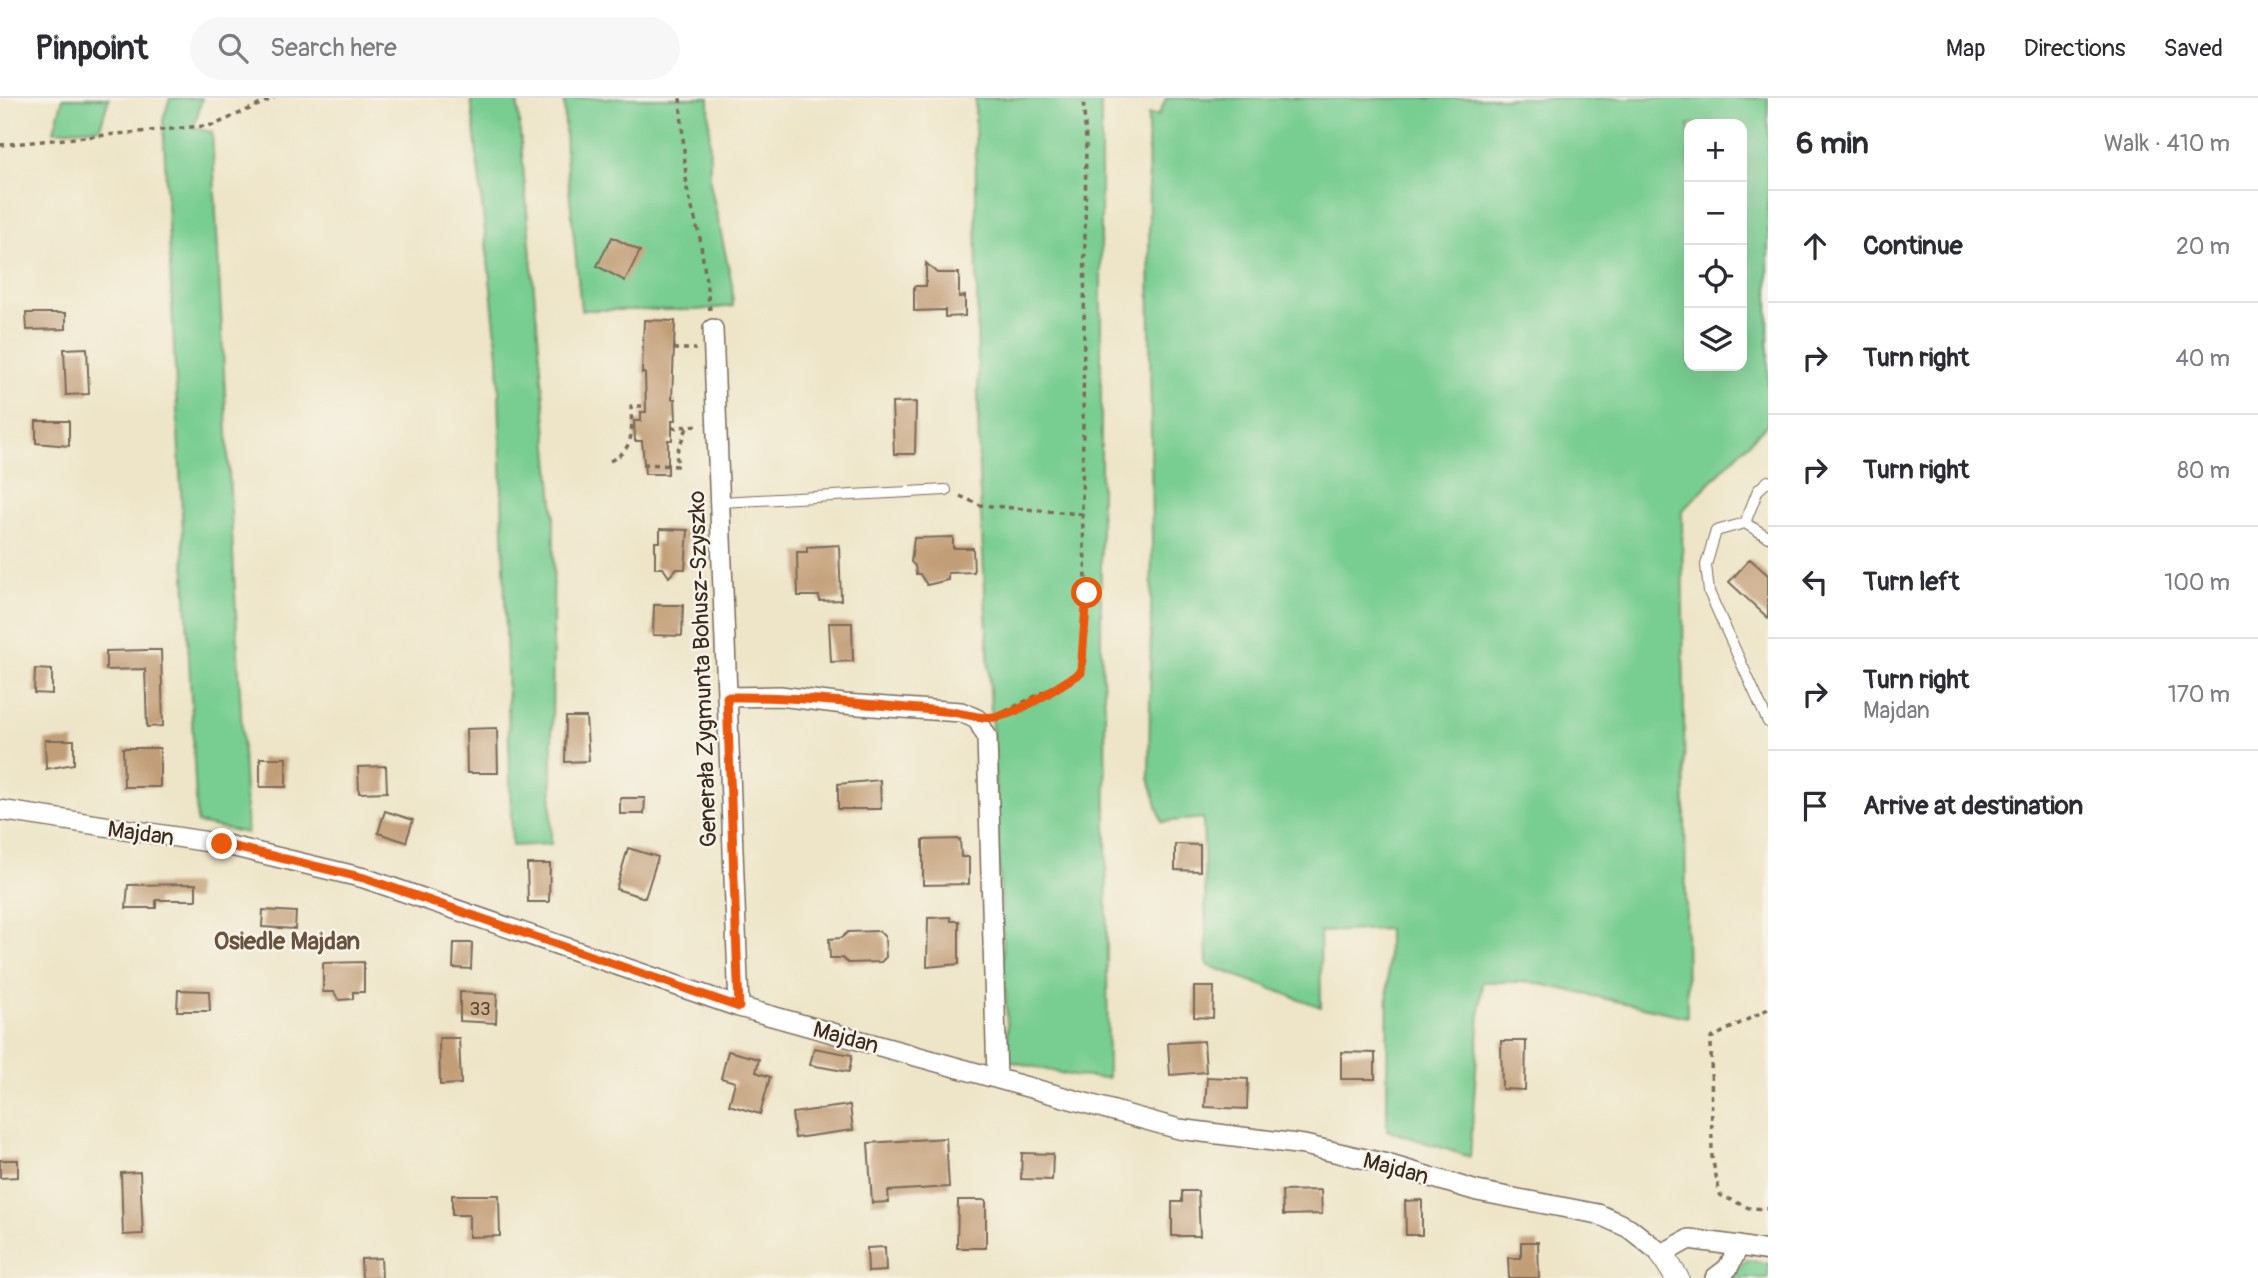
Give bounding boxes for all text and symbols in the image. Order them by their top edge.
search box [190,17,680,80]
text: Pinpoint [35,28,148,69]
icon: search [214,29,252,67]
text: Search here [270,32,397,64]
text: Map [1946,34,1986,63]
text: Directions [2024,34,2125,63]
text: Saved [2163,34,2223,63]
map controls [1684,119,1747,371]
button: + [1684,119,1747,182]
text: 6 min [1796,125,1869,162]
text: Walk · 410 m [2104,129,2230,158]
button: − [1684,182,1747,245]
icon: ahead [1796,227,1834,265]
text: Continue [1863,230,1963,262]
text: 20 m [2176,232,2230,261]
button: locate [1684,245,1747,308]
button: layers [1684,308,1747,371]
icon: right [1796,339,1834,377]
text: Turn right [1863,342,1969,374]
text: 40 m [2176,344,2230,373]
icon: right [1796,451,1834,489]
text: Turn right [1863,454,1969,486]
text: 80 m [2177,456,2230,485]
street label: Generała Zygmunta Bohusz-Szyszko [682,490,723,848]
icon: left [1796,563,1834,601]
text: Turn left [1863,566,1959,598]
text: 100 m [2164,568,2230,597]
route start [1071,577,1102,608]
text: Turn right [1863,664,1969,696]
icon: right [1796,675,1834,713]
text: 170 m [2168,680,2230,709]
text: Majdan [1863,696,1930,725]
icon: arrive [1796,787,1834,825]
text: Arrive at destination [1863,790,2083,822]
street label: Majdan [106,814,176,853]
route end [206,828,237,859]
district label: Osiedle Majdan [214,927,360,956]
house number: 33 [469,997,491,1021]
street label: Majdan [810,1015,882,1060]
street label: Majdan [1360,1146,1432,1191]

